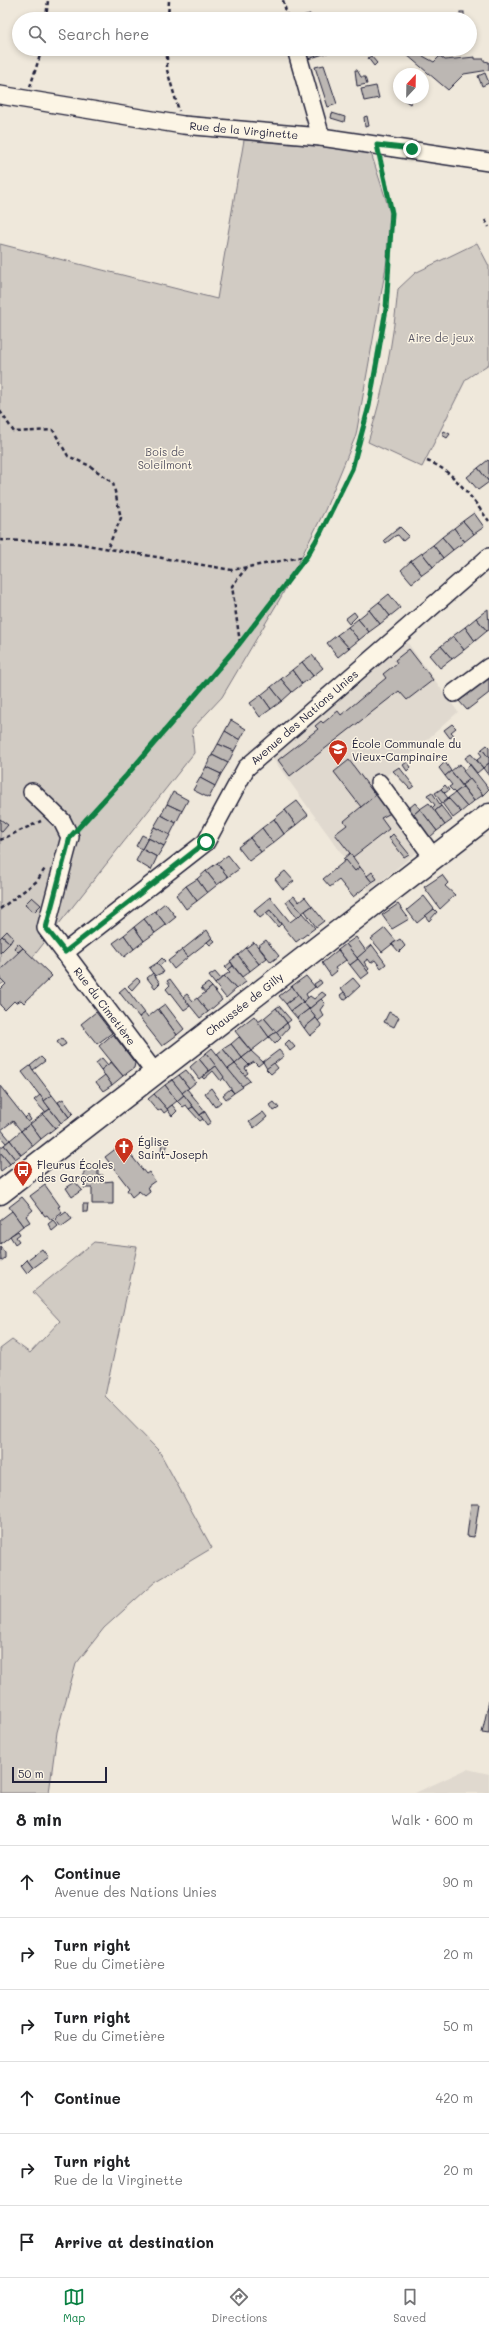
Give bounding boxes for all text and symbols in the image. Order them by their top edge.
search box [12,12,477,56]
icon: search [26,23,48,45]
text: Search here [58,24,149,44]
north arrow [393,68,429,104]
street label: Rue de la Virginette [189,118,299,142]
route end [403,140,421,158]
park label: Aire de jeux [408,330,475,345]
park label: Bois de Soleilmont [138,444,192,472]
street label: Avenue des Nations Unies [247,666,361,768]
place label: École Communale du Vieux-Campinaire [352,736,461,764]
school or university icon: École Communale du Vieux-Campinaire [327,738,349,766]
route start [197,833,215,851]
street label: Rue du Cimetière [71,964,139,1048]
street label: Chaussée de Gilly [202,969,286,1039]
place label: Église Saint-Joseph [138,1134,208,1162]
church icon: Église Saint-Joseph [113,1136,135,1164]
place label: Fleurus Écoles des Garçons [37,1157,113,1185]
bus stop icon: Fleurus Écoles des Garçons [12,1159,34,1187]
scale bar [12,1765,107,1784]
text: 50 m [18,1766,44,1781]
text: 8 min [16,1808,62,1830]
text: Walk · 600 m [391,1811,473,1828]
text: Continue [54,1863,121,1883]
icon: ahead [16,1871,38,1893]
text: 90 m [443,1873,473,1890]
text: Avenue des Nations Unies [54,1883,217,1900]
text: Turn right [54,1935,131,1955]
icon: right [16,1943,38,1965]
text: 20 m [443,1945,473,1962]
text: Rue du Cimetière [54,1955,165,1972]
text: Turn right [54,2007,131,2027]
icon: right [16,2015,38,2037]
text: 50 m [443,2017,473,2034]
text: Rue du Cimetière [54,2027,165,2044]
icon: ahead [16,2087,38,2109]
text: Continue [54,2088,121,2108]
text: 420 m [436,2089,473,2106]
text: Turn right [54,2151,131,2171]
icon: right [16,2159,38,2181]
text: 20 m [443,2161,473,2178]
text: Rue de la Virginette [54,2171,183,2188]
icon: arrive [16,2231,38,2253]
text: Arrive at destination [54,2232,214,2252]
tab: Map [63,2286,85,2325]
tab: Directions [211,2286,267,2325]
tab: Saved [393,2286,426,2325]

